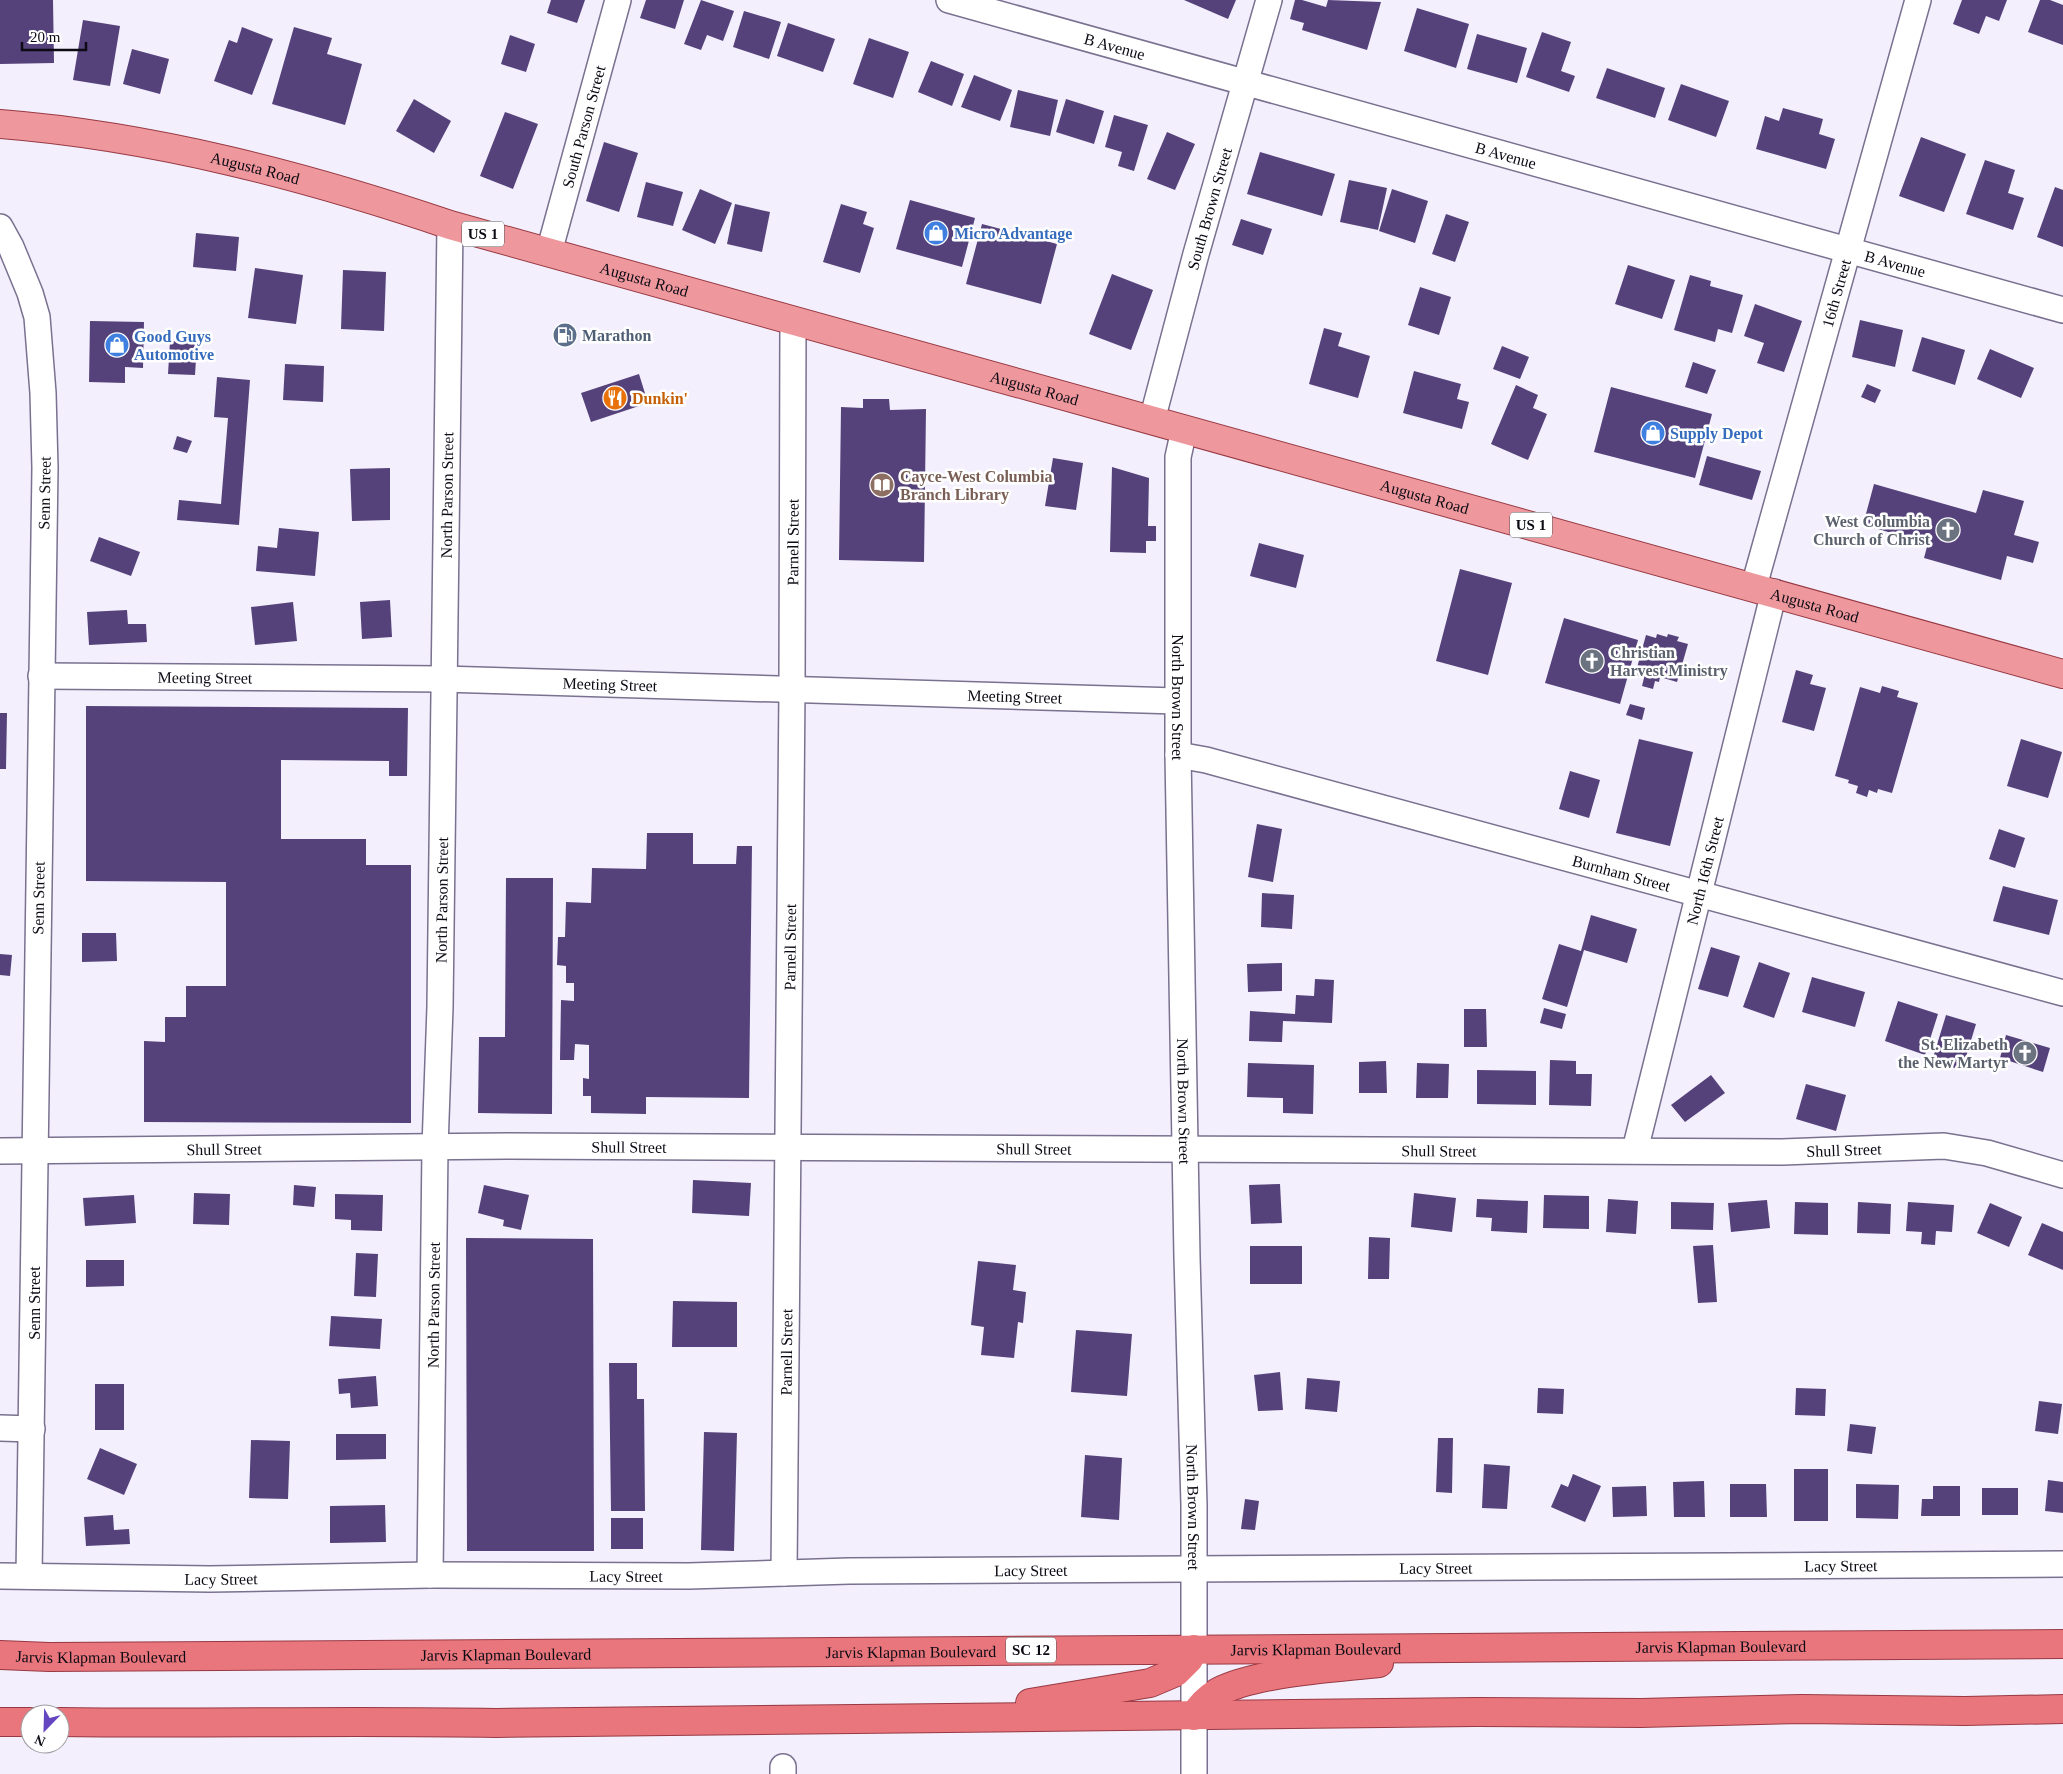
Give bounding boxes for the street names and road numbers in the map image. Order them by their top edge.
street label: B Avenue [1082,30,1147,63]
street label: South Parson Street [559,63,609,190]
street label: B Avenue [1473,139,1538,172]
street label: South Brown Street [1184,145,1235,272]
street label: Augusta Road [209,149,301,187]
road number: US 1 [462,222,504,246]
street label: B Avenue [1863,247,1927,280]
street label: 16th Street [1819,257,1854,329]
street label: Augusta Road [598,259,690,300]
street label: Augusta Road [988,368,1080,409]
street label: North Parson Street [438,431,456,558]
street label: Senn Street [35,456,54,530]
street label: Augusta Road [1378,476,1471,517]
street label: Parnell Street [784,498,802,585]
road number: US 1 [1510,512,1552,538]
street label: Augusta Road [1768,585,1861,626]
street label: North Brown Street [1169,634,1186,761]
street label: Meeting Street [158,669,253,687]
street label: Meeting Street [562,675,658,694]
street label: Meeting Street [967,687,1063,707]
street label: North 16th Street [1683,814,1727,927]
street label: North Parson Street [433,836,451,963]
street label: Burnham Street [1570,852,1673,895]
street label: Senn Street [29,861,48,935]
street label: Parnell Street [781,903,799,990]
street label: North Brown Street [1174,1038,1193,1165]
street label: Shull Street [591,1138,667,1156]
street label: Shull Street [186,1140,262,1158]
street label: Shull Street [996,1140,1072,1158]
street label: Shull Street [1806,1140,1882,1160]
street label: Shull Street [1401,1142,1477,1160]
street label: North Parson Street [424,1241,443,1368]
street label: Senn Street [26,1266,43,1340]
street label: Parnell Street [778,1308,795,1395]
street label: North Brown Street [1183,1444,1202,1571]
street label: Lacy Street [1804,1557,1878,1575]
street label: Lacy Street [1399,1559,1473,1578]
street label: Lacy Street [994,1562,1068,1580]
street label: Lacy Street [589,1568,663,1586]
street label: Lacy Street [184,1570,258,1589]
road number: SC 12 [1006,1638,1056,1662]
street label: Jarvis Klapman Boulevard [1636,1638,1806,1656]
street label: Jarvis Klapman Boulevard [1231,1640,1401,1659]
street label: Jarvis Klapman Boulevard [826,1643,996,1662]
street label: Jarvis Klapman Boulevard [421,1646,591,1664]
street label: Jarvis Klapman Boulevard [15,1648,186,1667]

